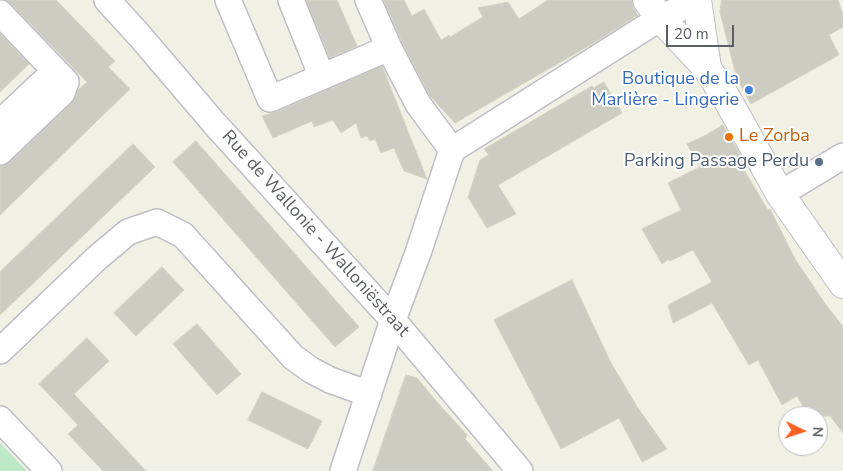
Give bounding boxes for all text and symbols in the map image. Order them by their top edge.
scale bar [668,15,736,47]
text: 20 m [674,24,709,44]
place label: Boutique de la Marlière - Lingerie [591,69,739,112]
marker: Boutique de la Marlière - Lingerie [743,84,755,96]
street label: Rue de Wallonie - Walloniëstraat [217,126,413,342]
place label: Le Zorba [739,126,810,148]
marker: Le Zorba [723,131,735,143]
place label: Parking Passage Perdu [624,151,809,173]
marker: Parking Passage Perdu [813,156,825,168]
north arrow [778,406,828,456]
text: N [808,426,827,438]

